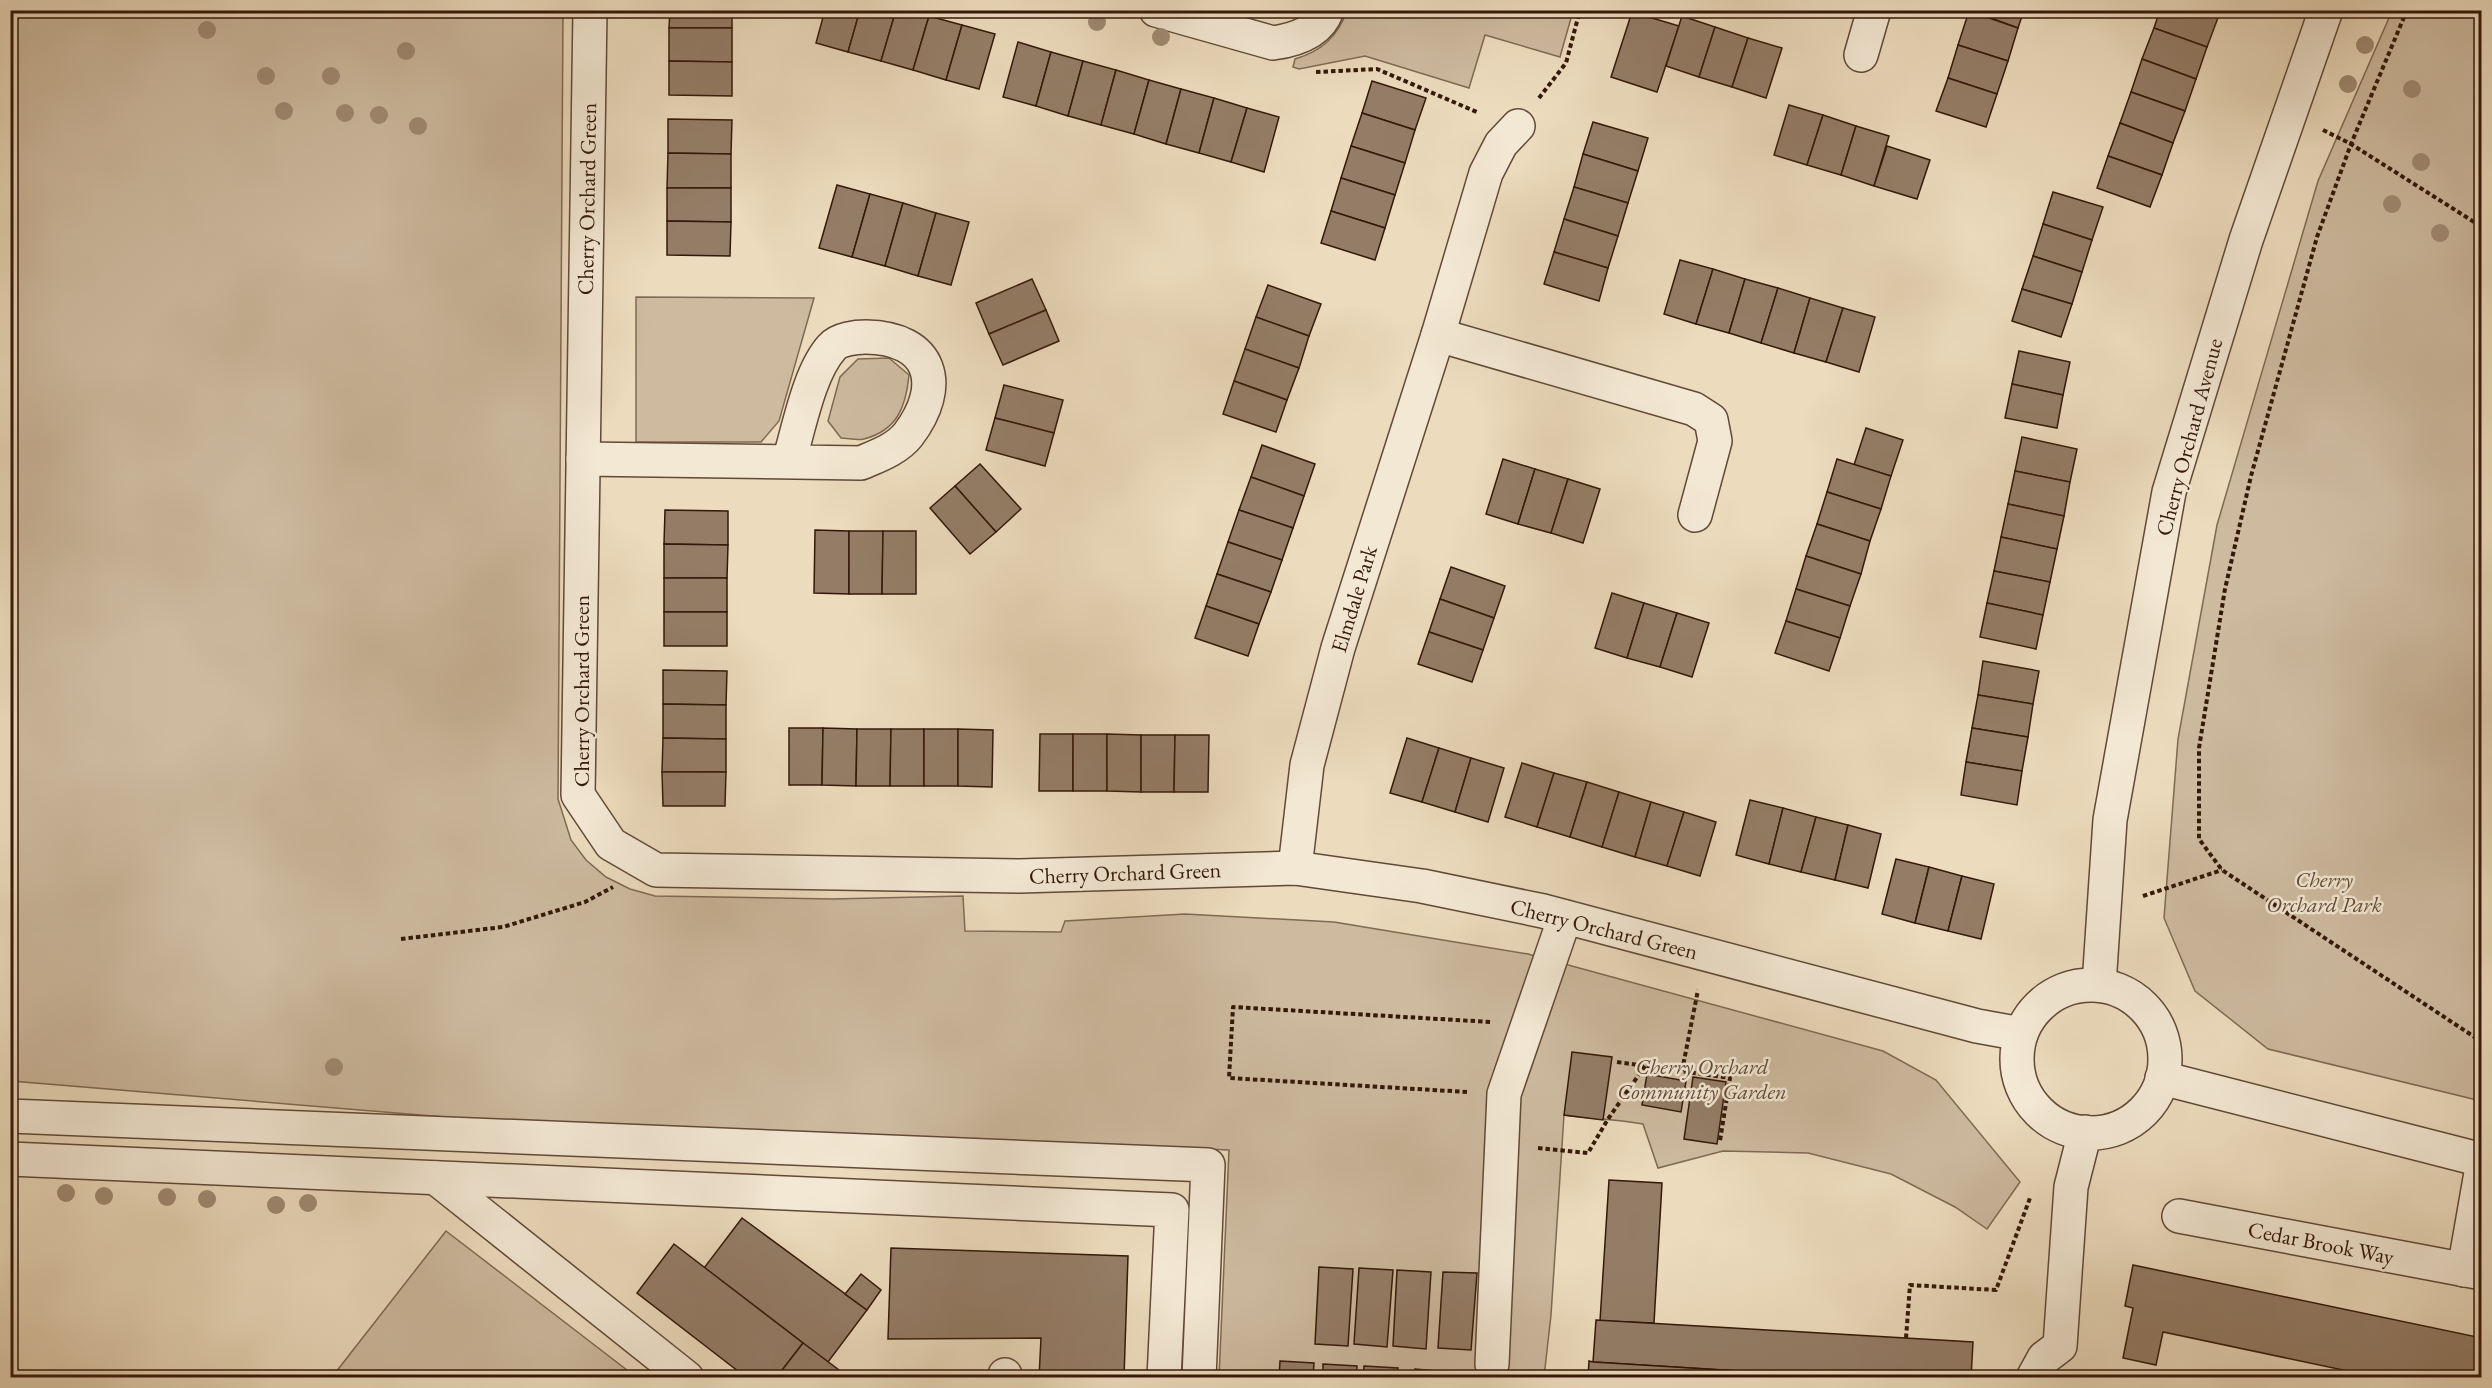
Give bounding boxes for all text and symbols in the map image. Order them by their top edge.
street label: Cherry Orchard Green [571,102,603,295]
street label: Cherry Orchard Avenue [2149,335,2229,539]
street label: Elmdale Park [1324,541,1384,656]
street label: Cherry Orchard Green [567,594,596,787]
street label: Cherry Orchard Green [1028,855,1222,891]
park label: Cherry Orchard Park [2266,865,2382,919]
street label: Cherry Orchard Green [1507,892,1701,966]
park label: Cherry Orchard Community Garden [1617,1052,1787,1106]
street label: Cedar Brook Way [2245,1215,2397,1271]

